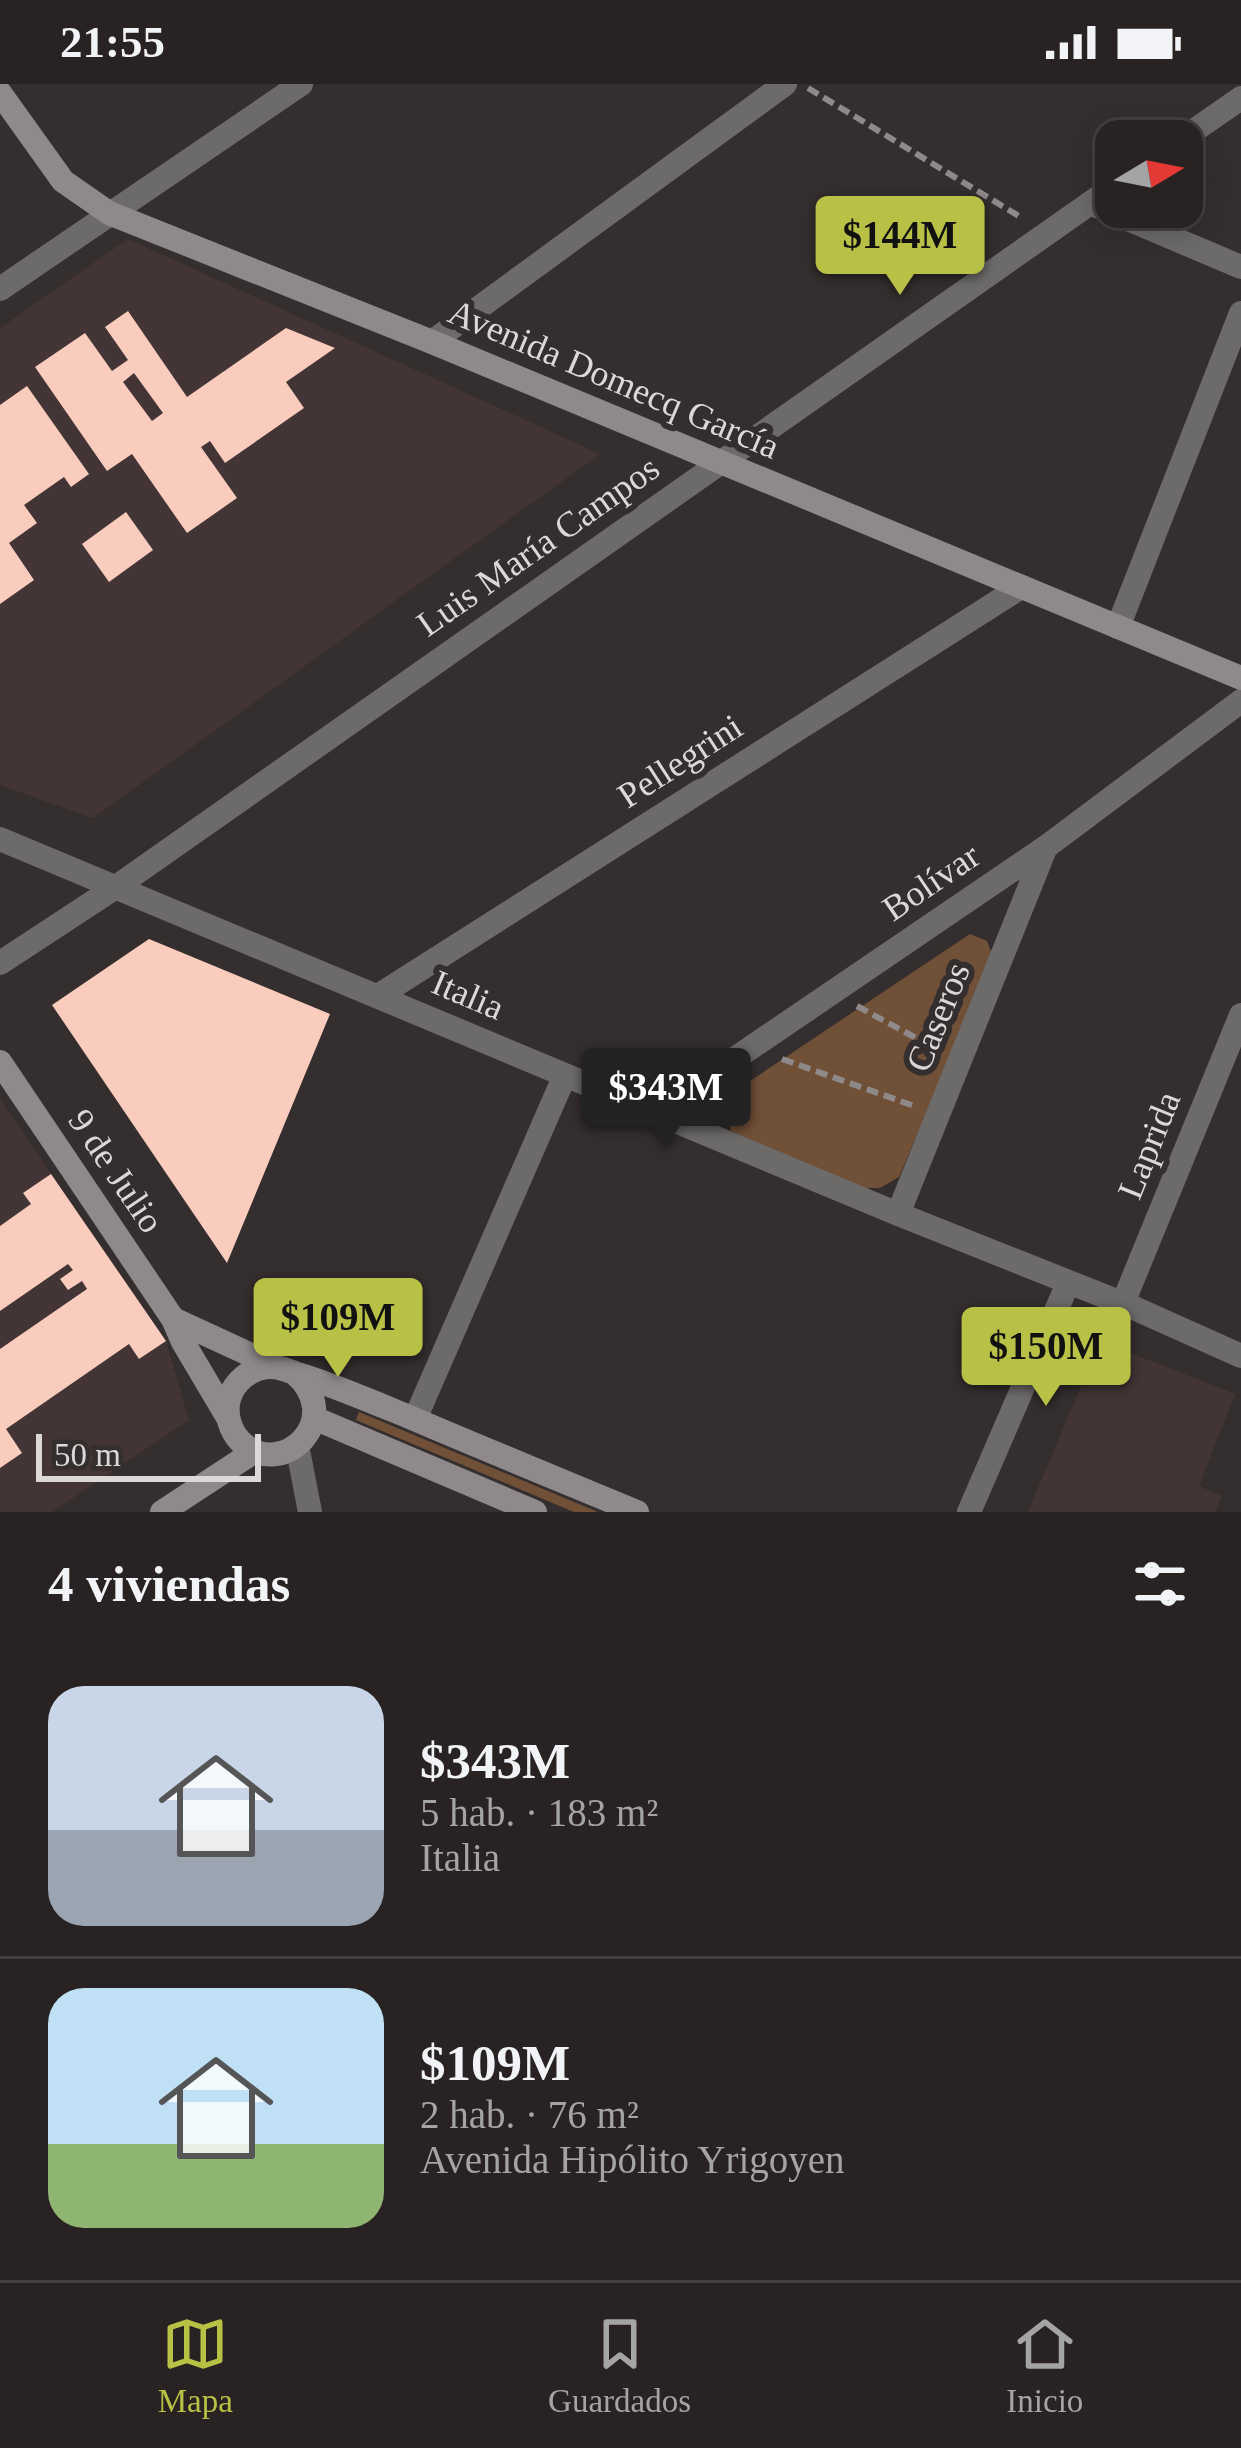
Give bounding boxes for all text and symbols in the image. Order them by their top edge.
text: 21:55 [60,17,165,67]
north arrow [1095,120,1203,228]
map controls [1095,120,1203,228]
pin: $144M [816,196,984,298]
text: $144M [843,213,957,256]
street label: Avenida Domecq García [443,291,785,467]
street label: Luis María Campos [409,448,667,644]
street label: Pellegrini [610,706,750,816]
street label: Bolívar [875,835,987,929]
street label: Caseros [898,957,978,1077]
street label: Italia [426,962,510,1028]
pin: $343M [582,1048,750,1150]
text: $343M [609,1065,723,1108]
street label: Laprida [1109,1086,1189,1204]
street label: 9 de Julio [60,1102,172,1240]
pin: $109M [254,1278,422,1380]
text: $109M [281,1295,395,1338]
pin: $150M [962,1307,1130,1409]
text: $150M [989,1324,1103,1367]
scale bar [36,1428,261,1481]
text: 50 m [54,1437,121,1473]
icon: filters [1127,1551,1193,1617]
text: 4 viviendas [48,1556,290,1612]
text: $343M [420,1733,570,1789]
icon: home [144,1734,288,1878]
text: 5 hab. · 183 m² [420,1791,658,1834]
text: Italia [420,1836,500,1879]
text: $109M [420,2035,570,2091]
icon: home [144,2036,288,2180]
text: 2 hab. · 76 m² [420,2093,639,2136]
text: Avenida Hipólito Yrigoyen [420,2138,845,2181]
tab: Mapa [158,2311,233,2420]
tab: Guardados [548,2311,691,2420]
tab: Inicio [1006,2311,1083,2420]

